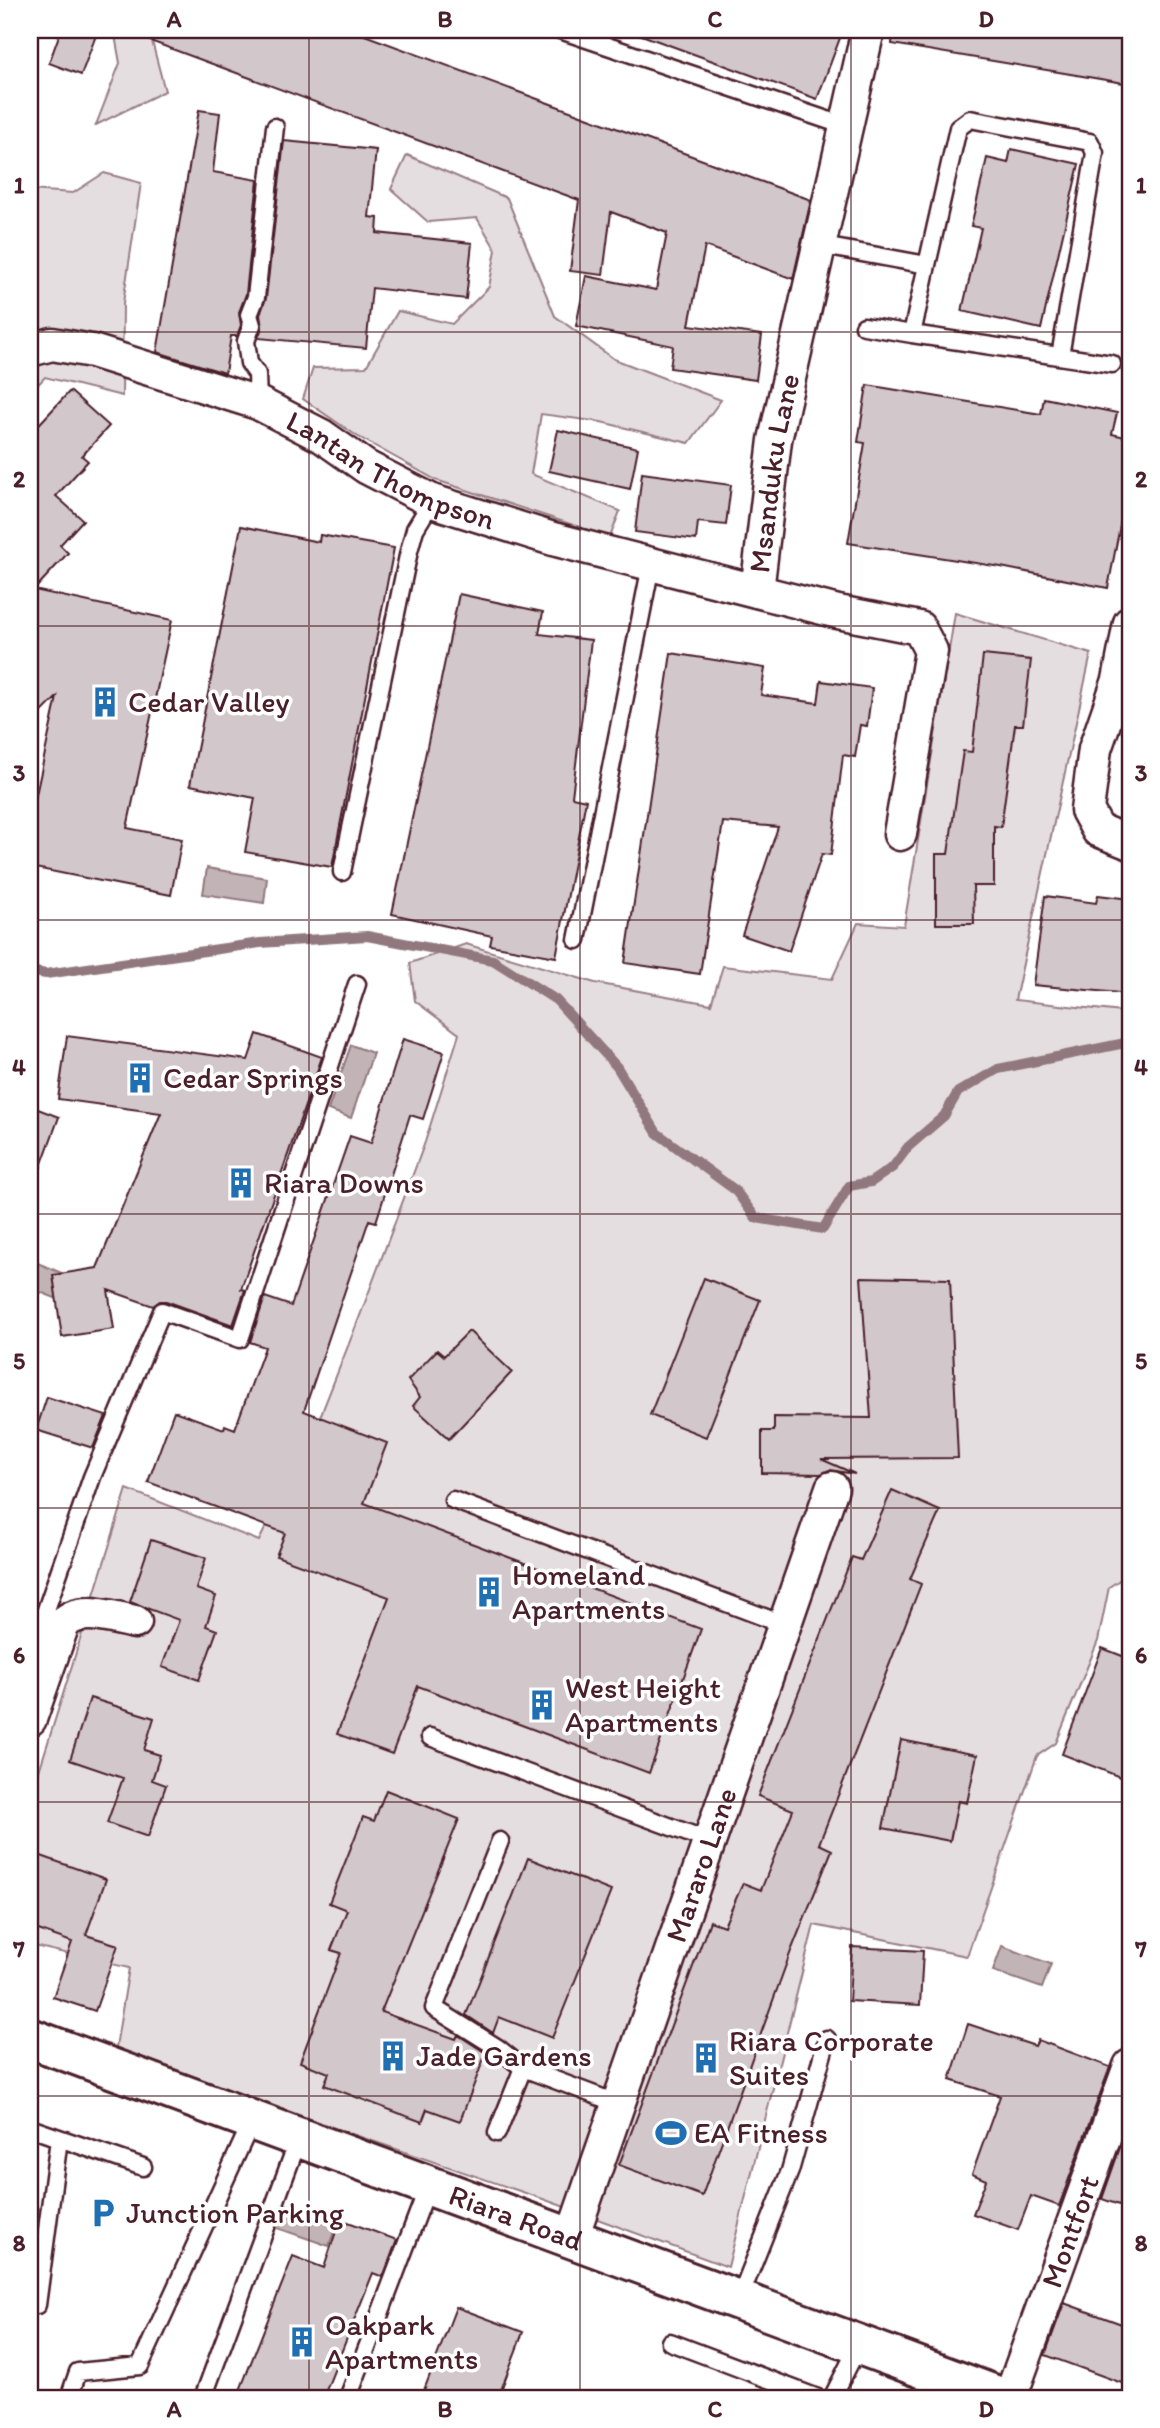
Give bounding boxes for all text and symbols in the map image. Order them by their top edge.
text: A [166,5,182,33]
text: B [438,5,453,33]
text: C [708,5,723,33]
text: D [978,5,994,33]
text: 1 [14,171,25,199]
text: 1 [1136,171,1147,199]
street label: Msanduku Lane [740,370,808,575]
street label: Lantan Thompson [280,402,500,538]
text: 2 [13,465,26,493]
text: 2 [1135,465,1148,493]
place label: Cedar Valley [128,683,290,720]
building icon: Cedar Valley [88,685,122,719]
text: 3 [13,759,26,787]
text: 3 [1135,759,1148,787]
text: 4 [12,1053,26,1081]
text: 4 [1134,1053,1148,1081]
place label: Cedar Springs [163,1059,343,1096]
building icon: Cedar Springs [123,1061,157,1095]
place label: Riara Downs [264,1164,424,1201]
building icon: Riara Downs [224,1166,258,1200]
text: 5 [13,1347,25,1375]
text: 5 [1135,1347,1147,1375]
place label: Homeland Apartments [512,1556,665,1627]
building icon: Homeland Apartments [472,1575,506,1609]
text: 6 [13,1641,25,1669]
text: 6 [1135,1641,1147,1669]
place label: West Height Apartments [565,1669,721,1740]
building icon: West Height Apartments [525,1688,559,1722]
street label: Mararo Lane [657,1783,745,1947]
text: 7 [12,1935,25,1963]
text: 7 [1134,1935,1147,1963]
place label: Riara Corporate Suites [729,2022,934,2093]
place label: Jade Gardens [416,2037,592,2074]
building icon: Jade Gardens [376,2039,410,2073]
building icon: Riara Corporate Suites [689,2041,723,2075]
place label: EA Fitness [694,2114,828,2151]
sports icon: EA Fitness [654,2116,688,2150]
street label: Montfort [1032,2170,1107,2293]
street label: Riara Road [444,2176,588,2259]
place label: Junction Parking [126,2194,345,2231]
parking icon: Junction Parking [86,2196,120,2230]
text: 8 [13,2229,26,2257]
text: 8 [1135,2229,1148,2257]
place label: Oakpark Apartments [325,2306,478,2377]
building icon: Oakpark Apartments [285,2325,319,2359]
text: A [166,2395,182,2423]
text: B [438,2395,453,2423]
text: C [708,2395,723,2423]
text: D [978,2395,994,2423]

